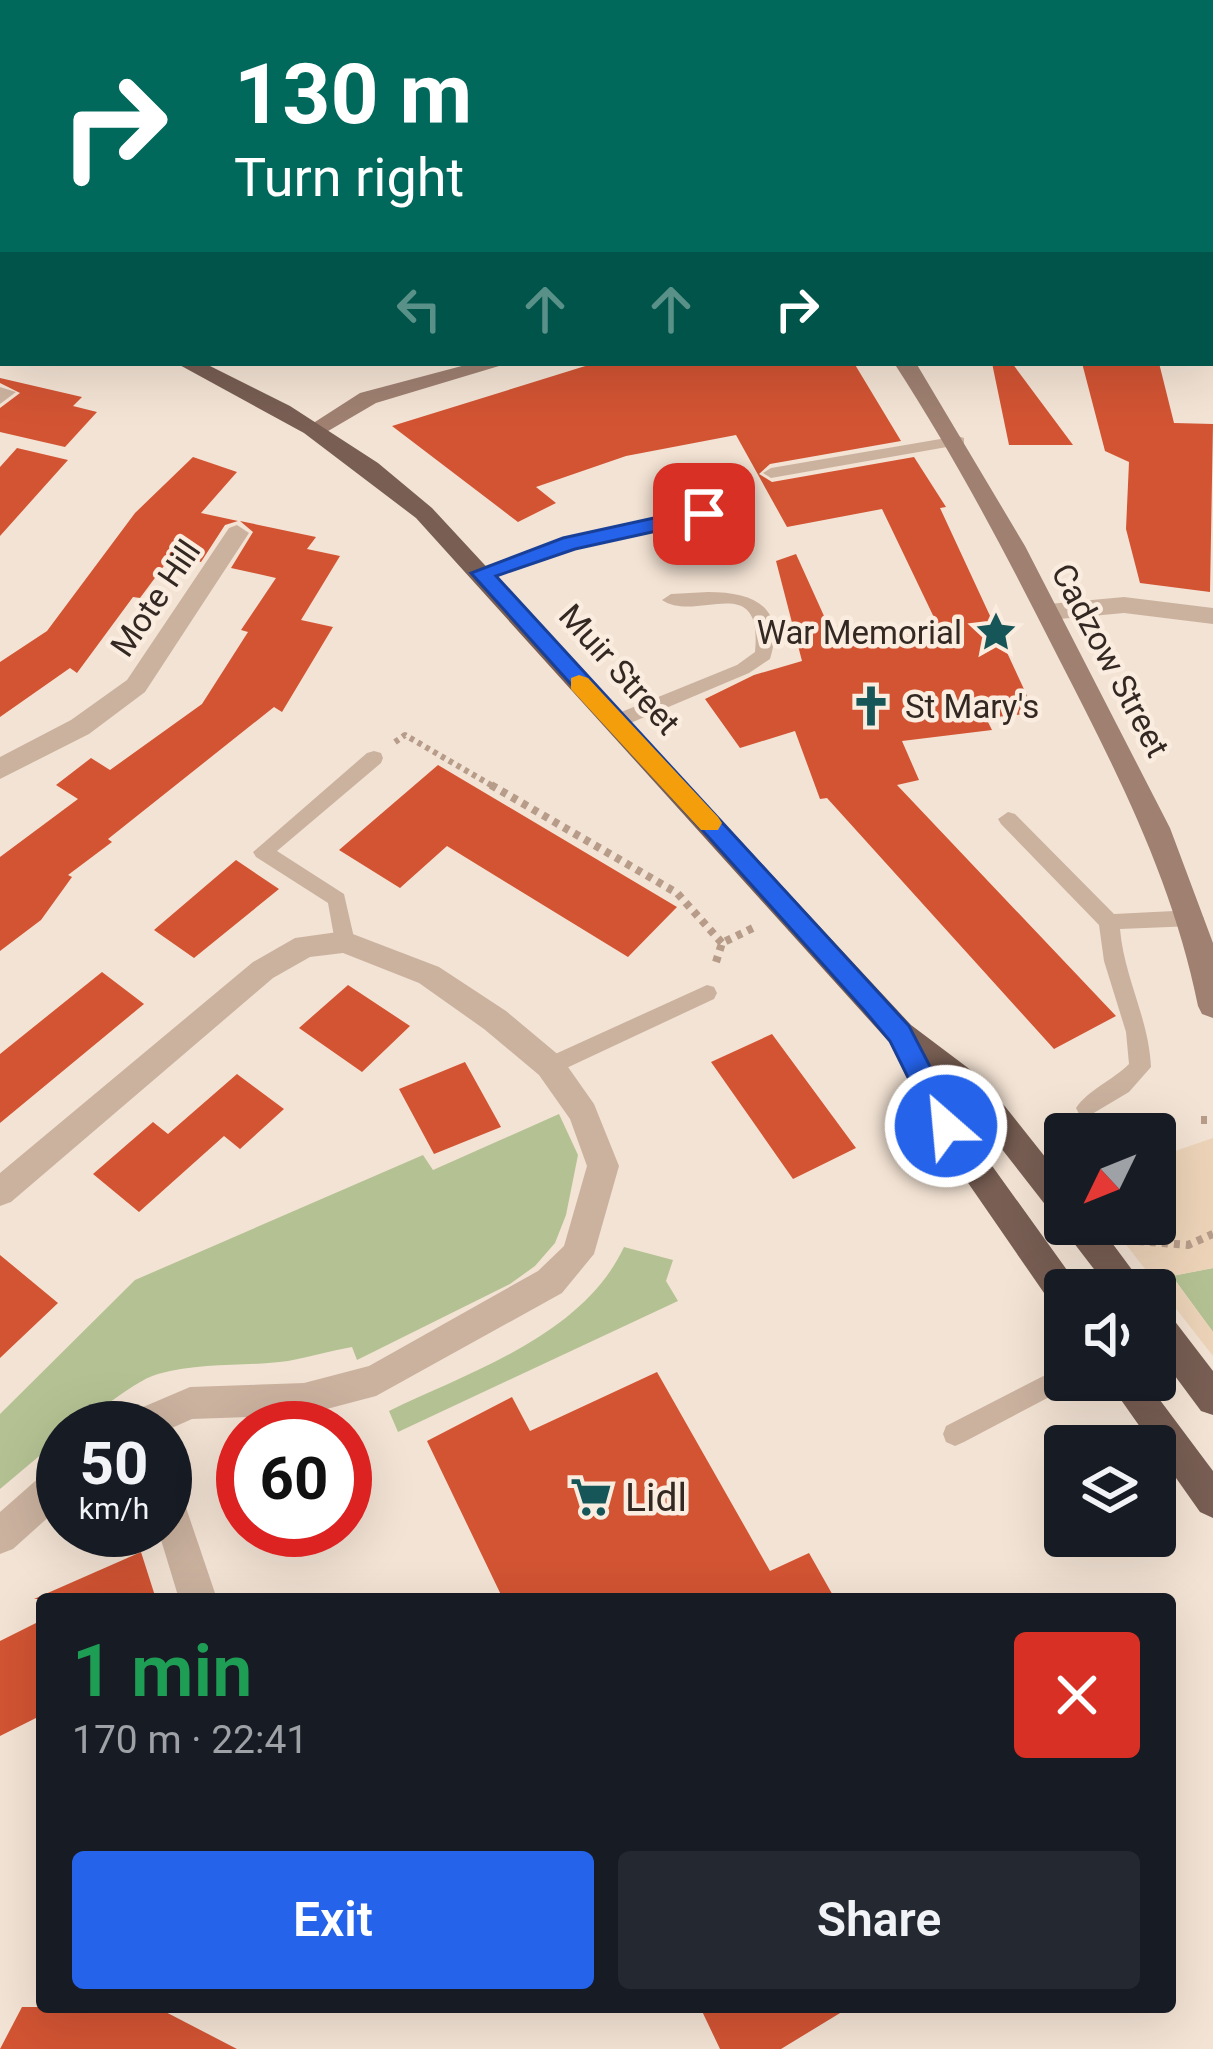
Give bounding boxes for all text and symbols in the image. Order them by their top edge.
text: 130 m [234,45,472,144]
icon: right [36,48,192,204]
text: Turn right [234,146,464,209]
icon: left [386,276,452,342]
icon: ahead [512,276,578,342]
icon: ahead [638,276,704,342]
icon: right [764,276,830,342]
pin [653,463,755,565]
icon: arrive [671,481,737,547]
street label: Mote Hill [102,533,208,664]
street label: Cadzow Street [1043,557,1178,763]
street label: Muir Street [551,596,688,742]
place icon: War Memorial [973,609,1019,655]
place label: War Memorial [757,613,962,652]
church icon: St Mary's [848,683,894,729]
place label: St Mary's [905,687,1039,726]
position arrow [883,1063,1009,1189]
north arrow [1044,1113,1176,1245]
map controls [1044,1113,1176,1557]
button: sound [1044,1269,1176,1401]
speed limit sign: 60 [216,1401,372,1557]
button: layers [1044,1425,1176,1557]
text: 50 [80,1428,148,1499]
supermarket icon: Lidl [568,1474,614,1520]
place label: Lidl [625,1475,687,1521]
text: km/h [79,1491,149,1526]
text: 1 min [72,1629,253,1714]
button: close [1014,1632,1140,1758]
text: 170 m · 22:41 [72,1717,308,1763]
button: Exit [72,1851,594,1989]
button: Share [618,1851,1140,1989]

